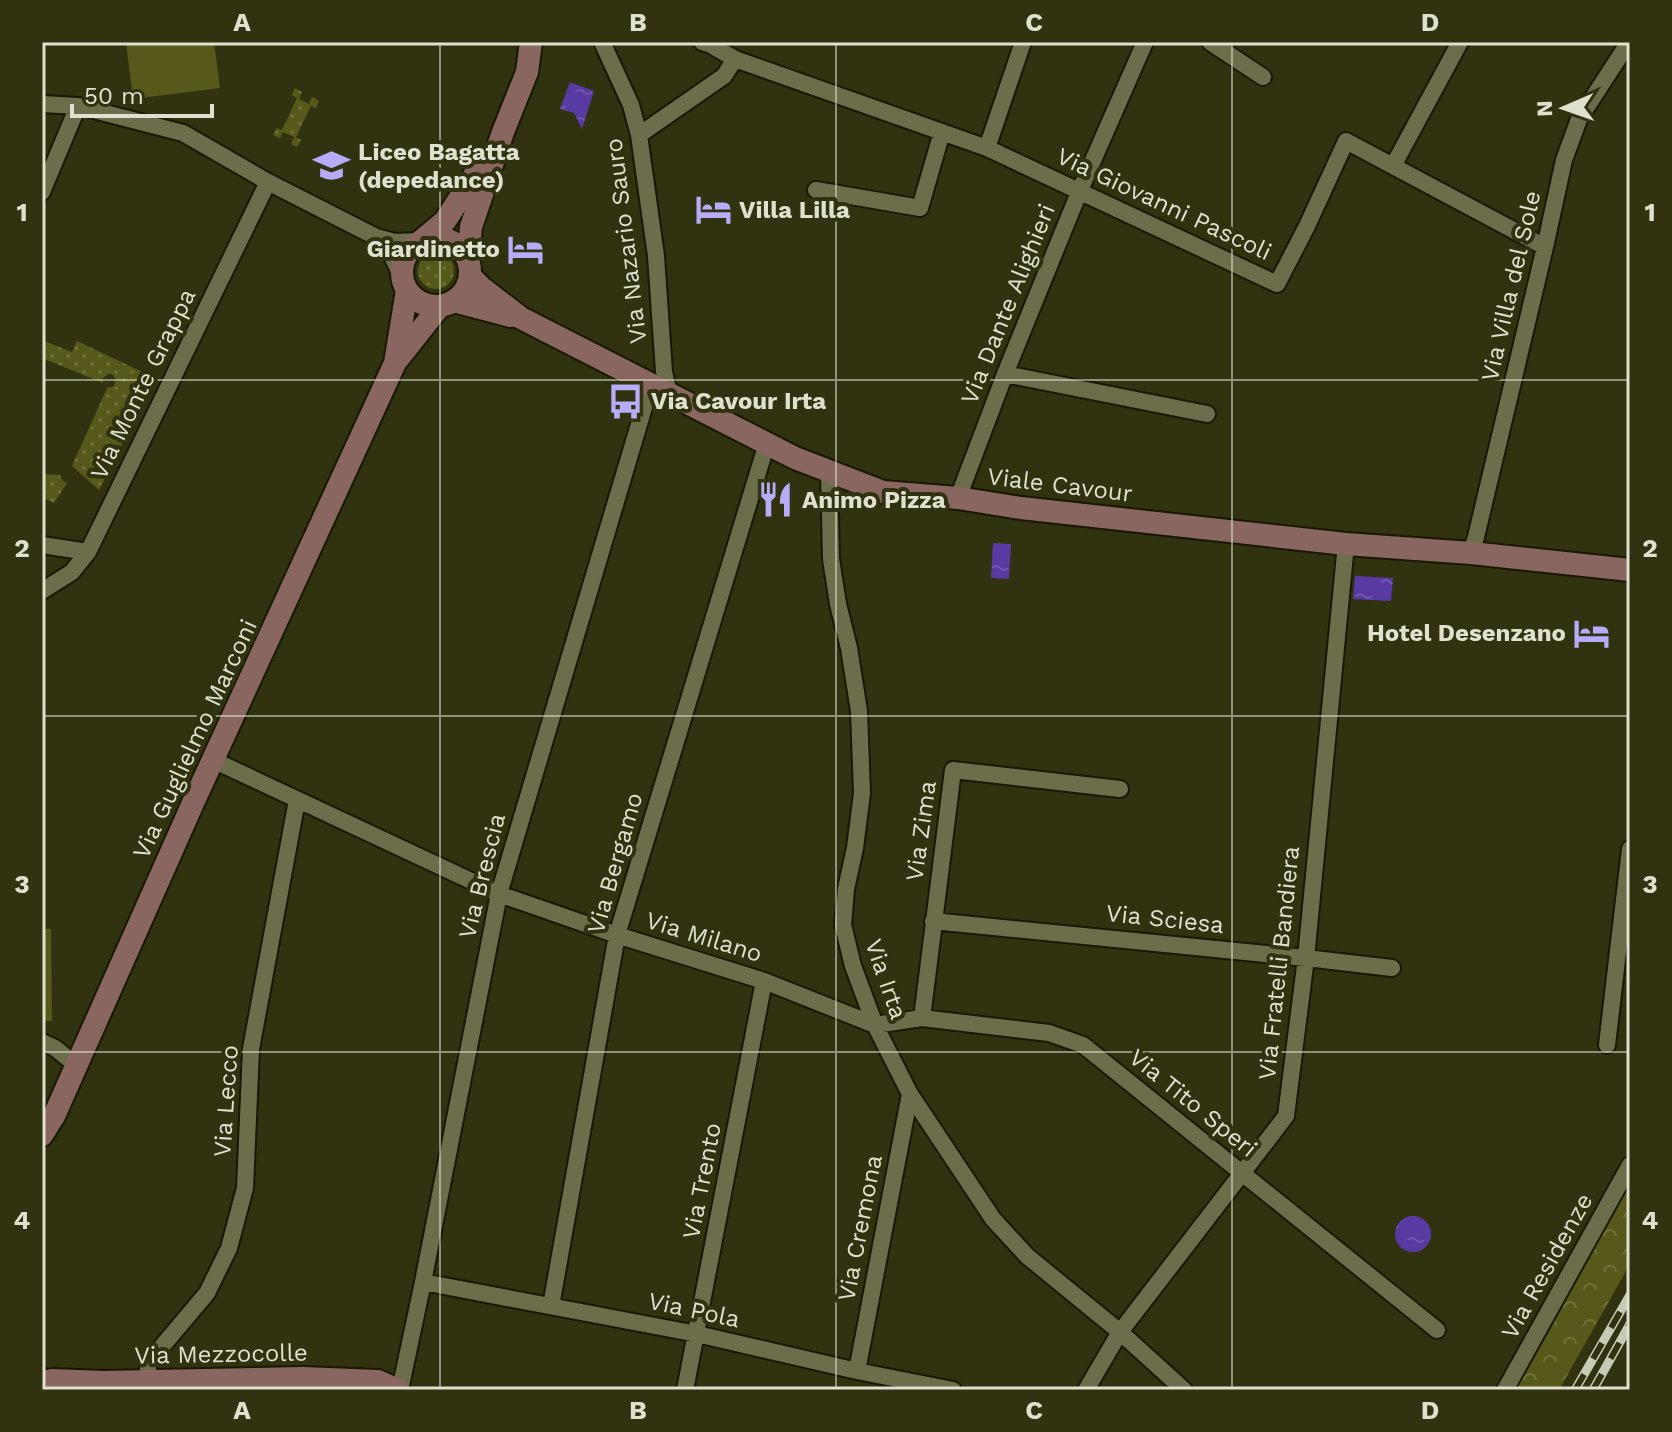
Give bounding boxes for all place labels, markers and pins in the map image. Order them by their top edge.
place label: Liceo Bagatta (depedance) [358,138,520,194]
school or university icon: Liceo Bagatta (depedance) [313,147,351,185]
hotel icon: Villa Lilla [694,191,732,229]
place label: Villa Lilla [739,196,850,224]
hotel icon: Giardinetto [507,230,545,268]
place label: Giardinetto [366,235,500,263]
bus stop icon: Via Cavour Irta [606,382,644,420]
place label: Via Cavour Irta [651,387,826,415]
restaurant icon: Animo Pizza [757,481,795,519]
place label: Animo Pizza [802,486,946,514]
hotel icon: Hotel Desenzano [1573,614,1611,652]
place label: Hotel Desenzano [1367,619,1566,647]

